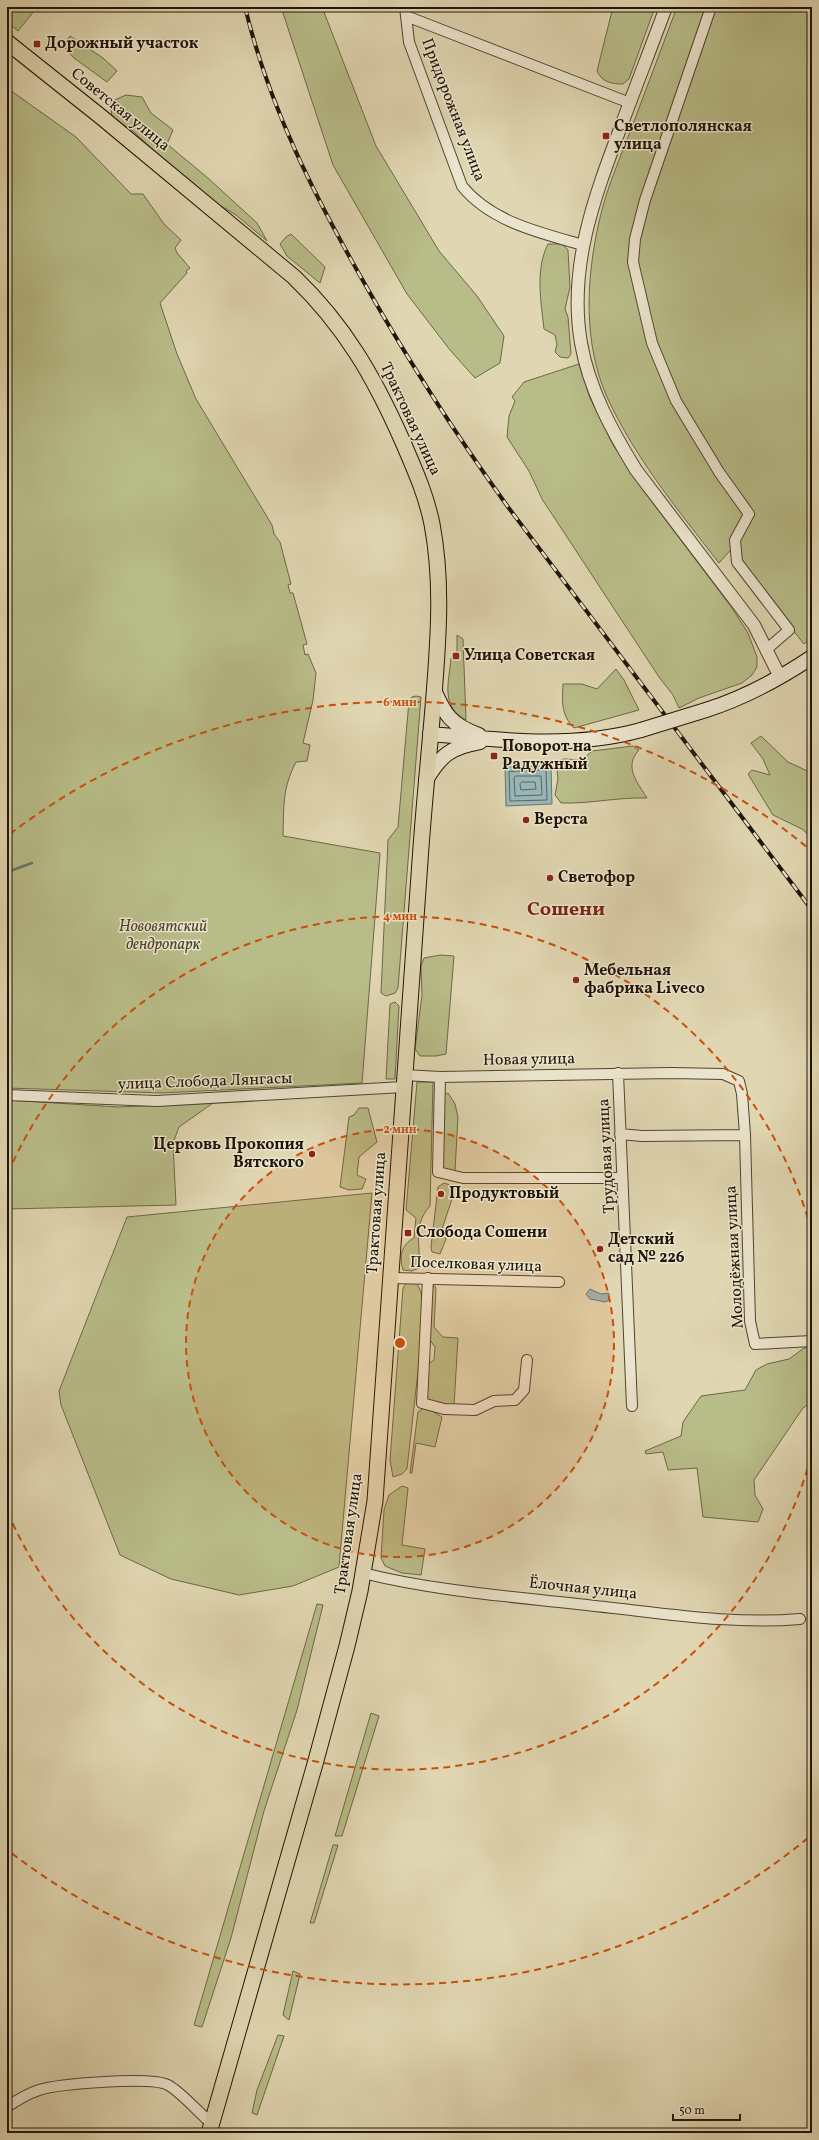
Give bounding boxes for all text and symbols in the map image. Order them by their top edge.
place label: Дорожный участок [45,33,199,55]
street label: Придорожная улица [416,35,490,185]
marker: Дорожный участок [32,39,42,49]
street label: Советская улица [66,63,174,157]
place label: Светлополянская улица [614,116,752,156]
marker: Светлополянская улица [601,131,611,141]
street label: Трактовая улица [374,359,446,479]
place label: Улица Советская [464,645,595,667]
marker: Улица Советская [451,651,461,661]
text: 6 мин [383,695,417,711]
place label: Поворот на Радужный [502,736,592,776]
marker: Поворот на Радужный [489,751,499,761]
place label: Верста [534,809,588,831]
marker: Верста [521,815,531,825]
place label: Светофор [558,867,635,889]
marker: Светофор [545,873,555,883]
district label: Сошени [527,896,605,924]
text: 4 мин [383,909,417,925]
park label: Нововятский дендропарк [119,916,207,956]
place label: Мебельная фабрика Liveco [584,960,705,1000]
marker: Мебельная фабрика Liveco [571,975,581,985]
street label: Новая улица [483,1048,575,1072]
street label: улица Слобода Лянгасы [117,1068,293,1096]
street label: Трудовая улица [593,1098,621,1214]
text: 2 мин [383,1122,417,1138]
place label: Церковь Прокопия Вятского [153,1134,304,1174]
marker: Церковь Прокопия Вятского [307,1149,317,1159]
street label: Трактовая улица [362,1151,392,1275]
place label: Продуктовый [449,1183,559,1205]
street label: Молодёжная улица [720,1185,750,1329]
marker: Продуктовый [436,1189,446,1199]
place label: Слобода Сошени [416,1222,547,1244]
marker: Слобода Сошени [403,1228,413,1238]
place label: Детский сад № 226 [608,1229,685,1269]
marker: Детский сад № 226 [595,1244,605,1254]
street label: Поселковая улица [409,1252,543,1278]
centre of rings [393,1336,407,1350]
street label: Трактовая улица [330,1472,368,1596]
street label: Ёлочная улица [528,1572,638,1606]
scale bar [673,2096,740,2122]
text: 50 m [679,2103,705,2119]

